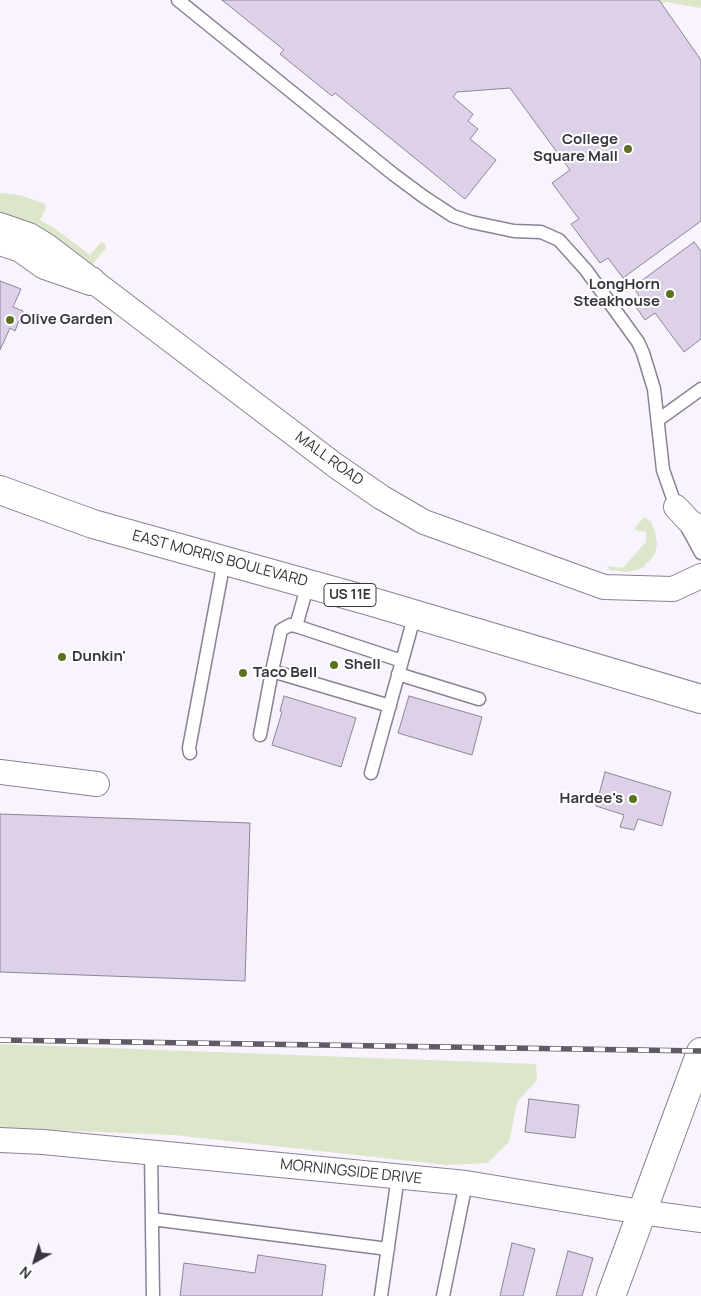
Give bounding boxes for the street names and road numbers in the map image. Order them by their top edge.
street label: MALL ROAD [291,428,367,490]
street label: EAST MORRIS BOULEVARD [130,527,310,591]
road number: US 11E [324,584,376,606]
street label: MORNINGSIDE DRIVE [279,1156,423,1188]

